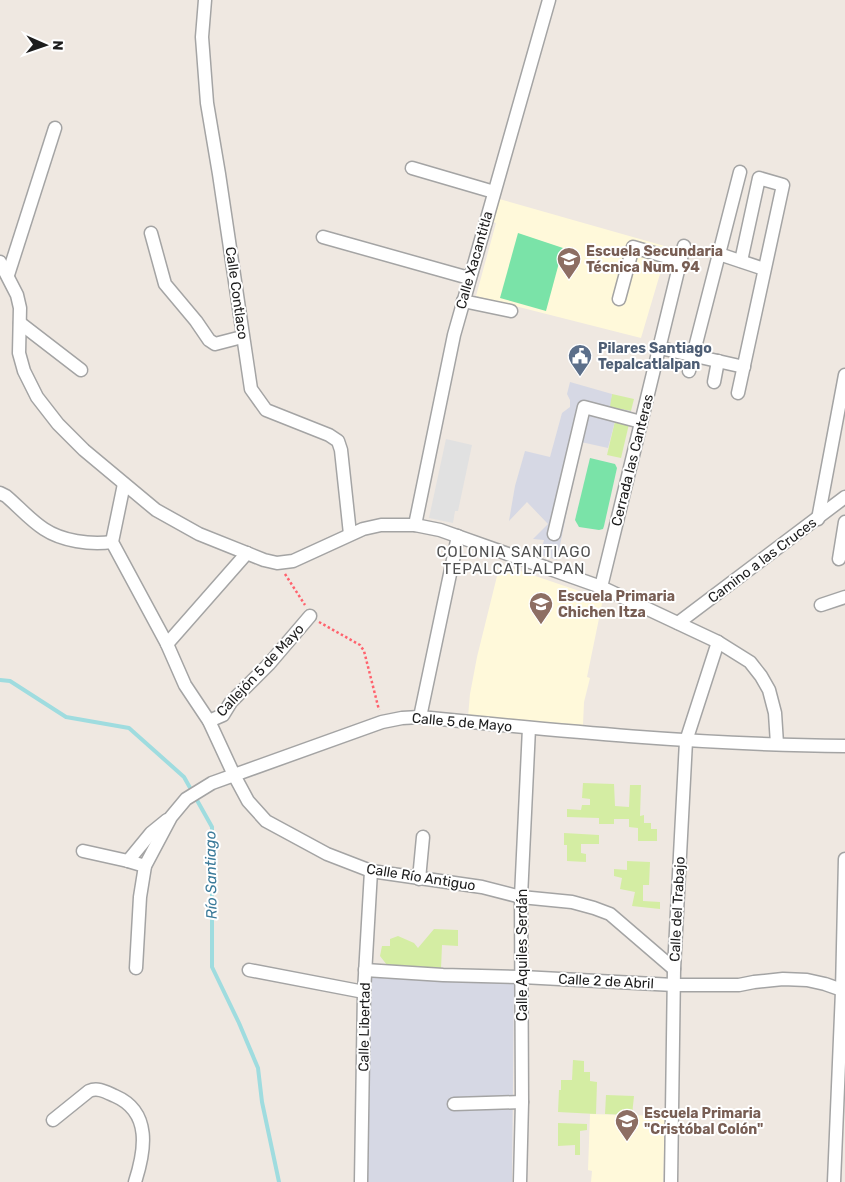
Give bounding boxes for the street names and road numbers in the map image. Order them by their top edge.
street label: Calle Xacantitla [452,209,497,311]
street label: Calle Contlaco [222,246,251,340]
street label: Cerrada las Canteras [608,392,657,528]
street label: Camino a las Cruces [705,514,820,607]
street label: Callejón 5 de Mayo [213,620,308,720]
street label: Calle 5 de Mayo [411,710,513,735]
street label: Calle del Trabajo [666,856,689,962]
street label: Calle Río Antiguo [365,860,477,895]
street label: Calle Aquiles Serdán [514,889,531,1021]
street label: Calle 2 de Abril [558,971,654,992]
street label: Calle Libertad [355,982,374,1072]

